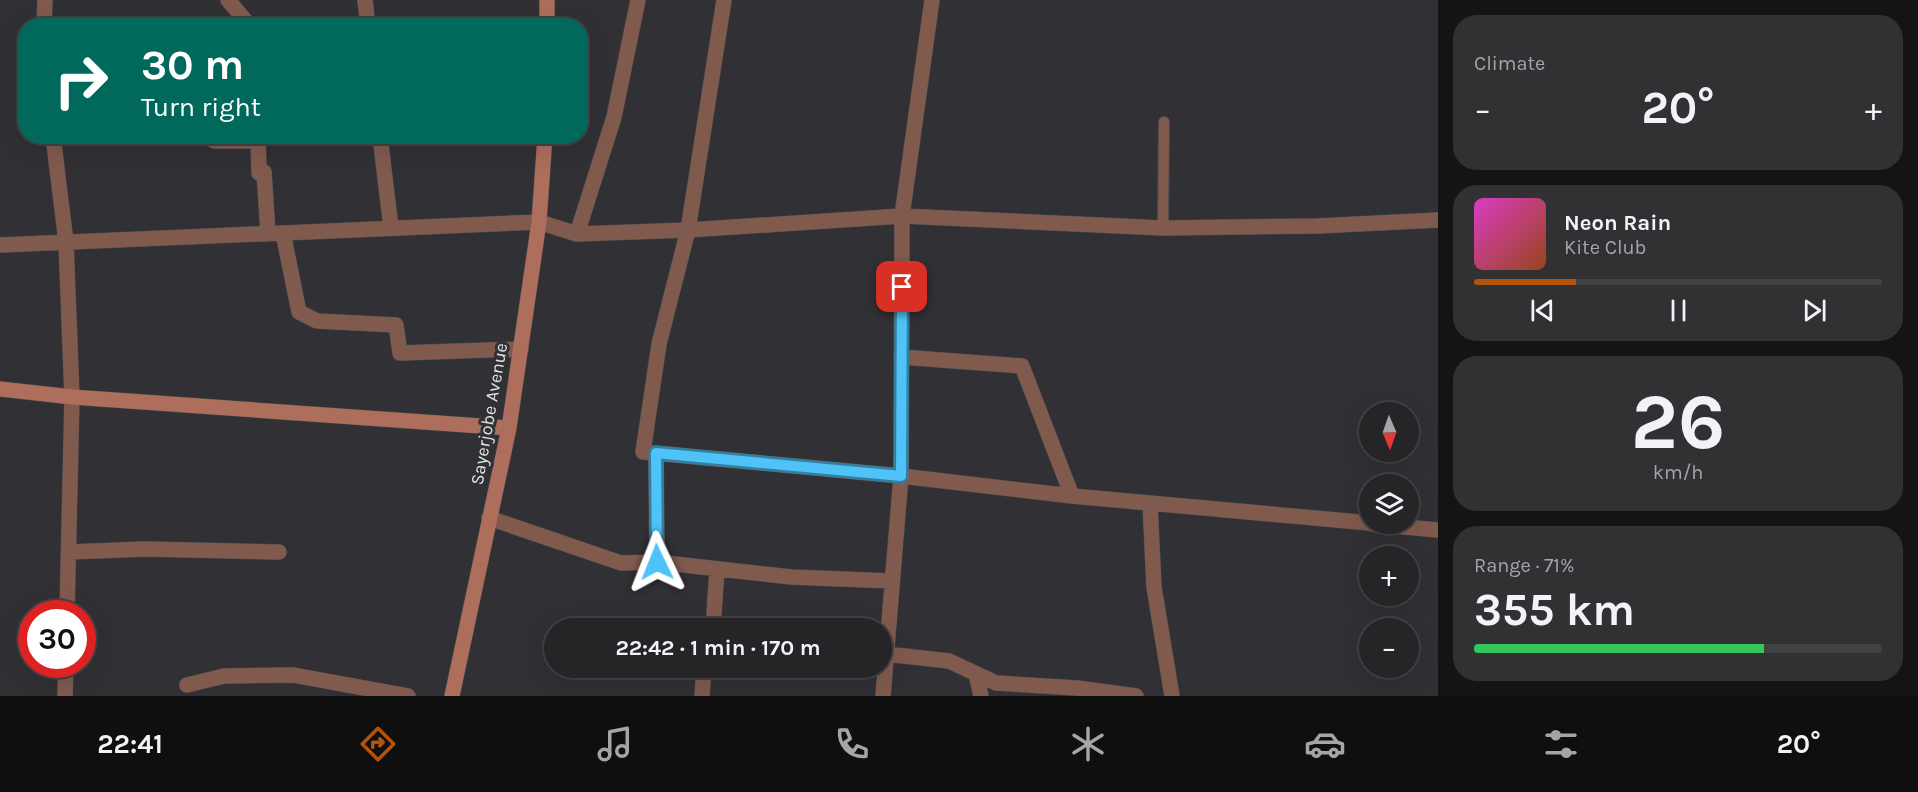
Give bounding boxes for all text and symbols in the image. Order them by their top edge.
text: 30 m [141,40,244,90]
icon: right [42,42,120,120]
text: Climate [1474,52,1545,75]
text: 20° [1641,82,1715,134]
text: − [1474,90,1491,128]
text: + [1865,90,1882,128]
text: Turn right [141,91,261,123]
text: Neon Rain [1564,210,1671,236]
text: Kite Club [1564,236,1646,259]
pin [876,261,927,312]
icon: arrive [885,270,918,303]
icon: previous [1526,294,1559,327]
icon: pause [1662,294,1695,327]
icon: next [1798,294,1831,327]
street label: Sayerjobe Avenue [466,341,512,487]
text: 26 [1631,376,1725,468]
north arrow [1359,402,1419,462]
map controls [1359,402,1419,678]
text: km/h [1653,461,1703,484]
button: layers [1359,474,1419,534]
position arrow [625,530,689,594]
button: + [1359,546,1419,606]
text: Range · 71% [1474,554,1574,577]
text: 355 km [1474,584,1635,636]
speed limit sign: 30 [18,600,96,678]
button: − [1359,618,1419,678]
text: 22:42 · 1 min · 170 m [615,635,821,661]
icon: directions [357,723,399,765]
icon: music [594,723,636,765]
icon: phone [831,723,873,765]
icon: climate [1067,723,1109,765]
icon: car [1304,723,1346,765]
icon: filters [1540,723,1582,765]
text: 22:41 [97,728,163,760]
text: 20° [1777,728,1821,760]

